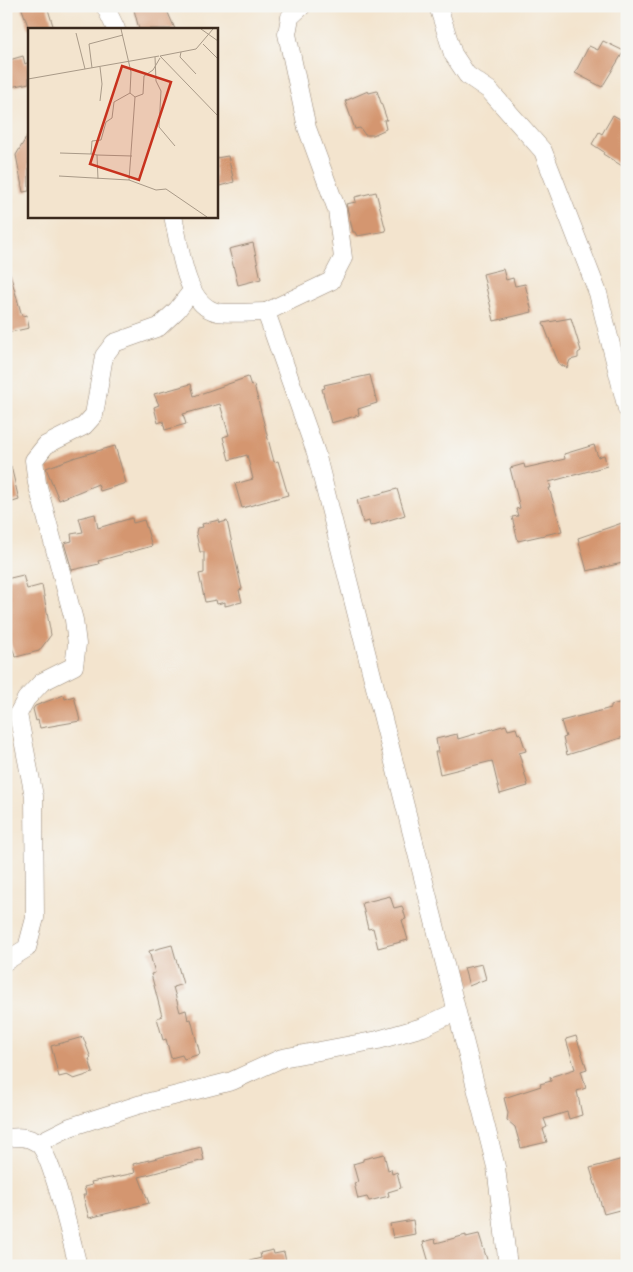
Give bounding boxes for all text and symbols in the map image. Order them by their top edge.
inset map [28,28,218,218]

